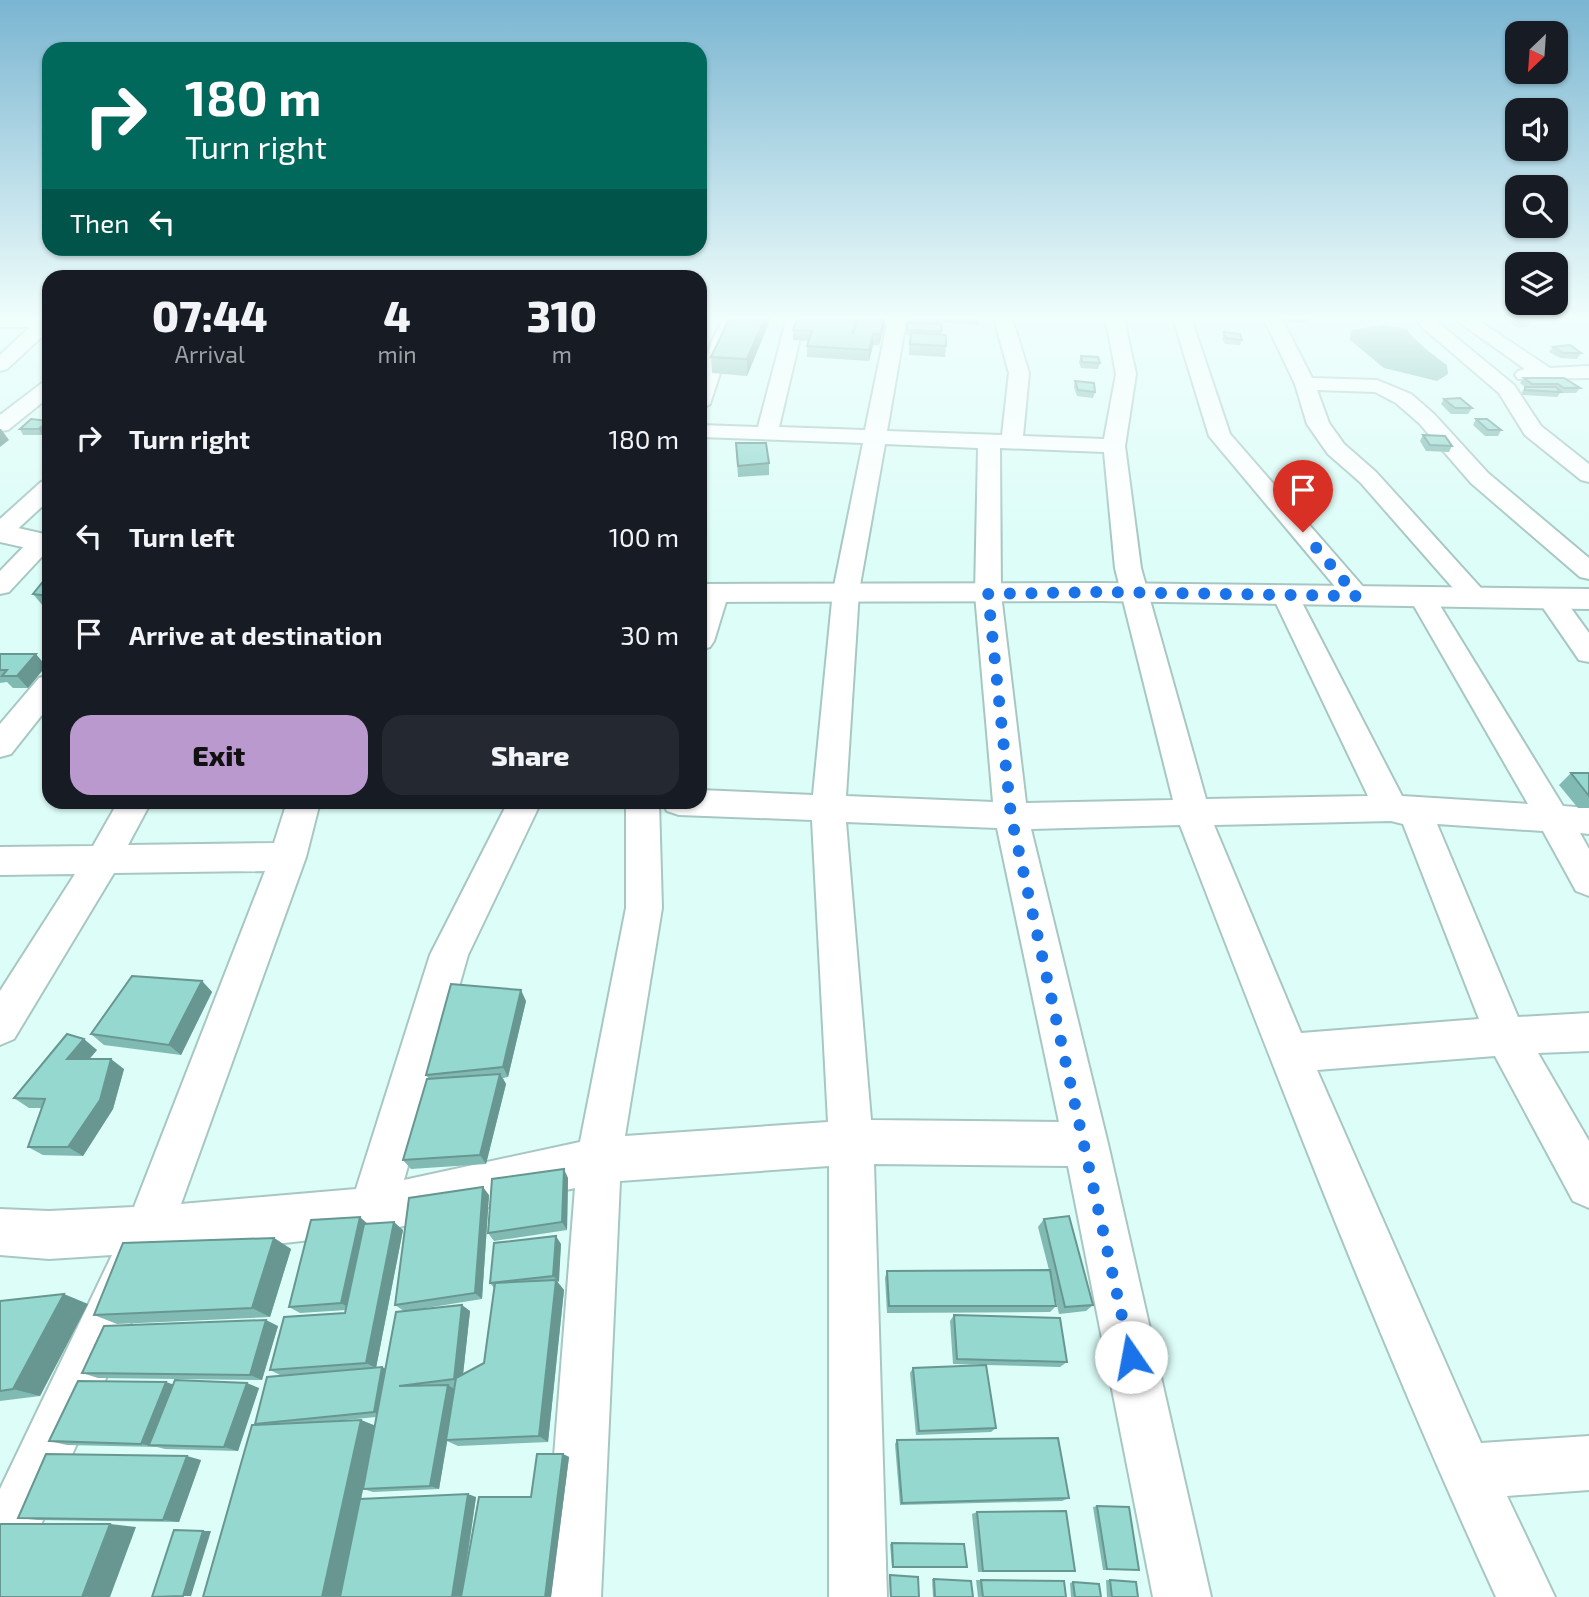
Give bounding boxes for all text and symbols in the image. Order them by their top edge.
north arrow [1505,21,1568,84]
map controls [1505,21,1568,315]
text: 180 m [185,67,321,126]
icon: right [70,70,161,161]
button: sound [1505,98,1568,161]
text: Turn right [185,127,327,165]
button: search [1505,175,1568,238]
icon: left [143,203,181,241]
text: Then [70,207,129,238]
button: layers [1505,252,1568,315]
text: 07:44 [152,290,267,340]
text: 4 [383,290,411,340]
text: 310 [527,290,597,340]
text: Arrival [175,340,245,368]
text: min [378,340,417,368]
text: m [552,340,572,368]
icon: right [70,419,108,457]
text: Turn right [129,423,250,454]
text: 180 m [609,423,679,454]
pin [1273,460,1333,532]
icon: arrive [1284,471,1322,509]
icon: left [70,517,108,555]
text: Turn left [129,521,235,552]
text: 100 m [609,521,679,552]
icon: arrive [70,615,108,653]
text: Arrive at destination [129,619,382,650]
text: 30 m [620,619,679,650]
button: Exit [70,715,368,795]
button: Share [382,715,679,795]
position arrow [1094,1320,1168,1394]

